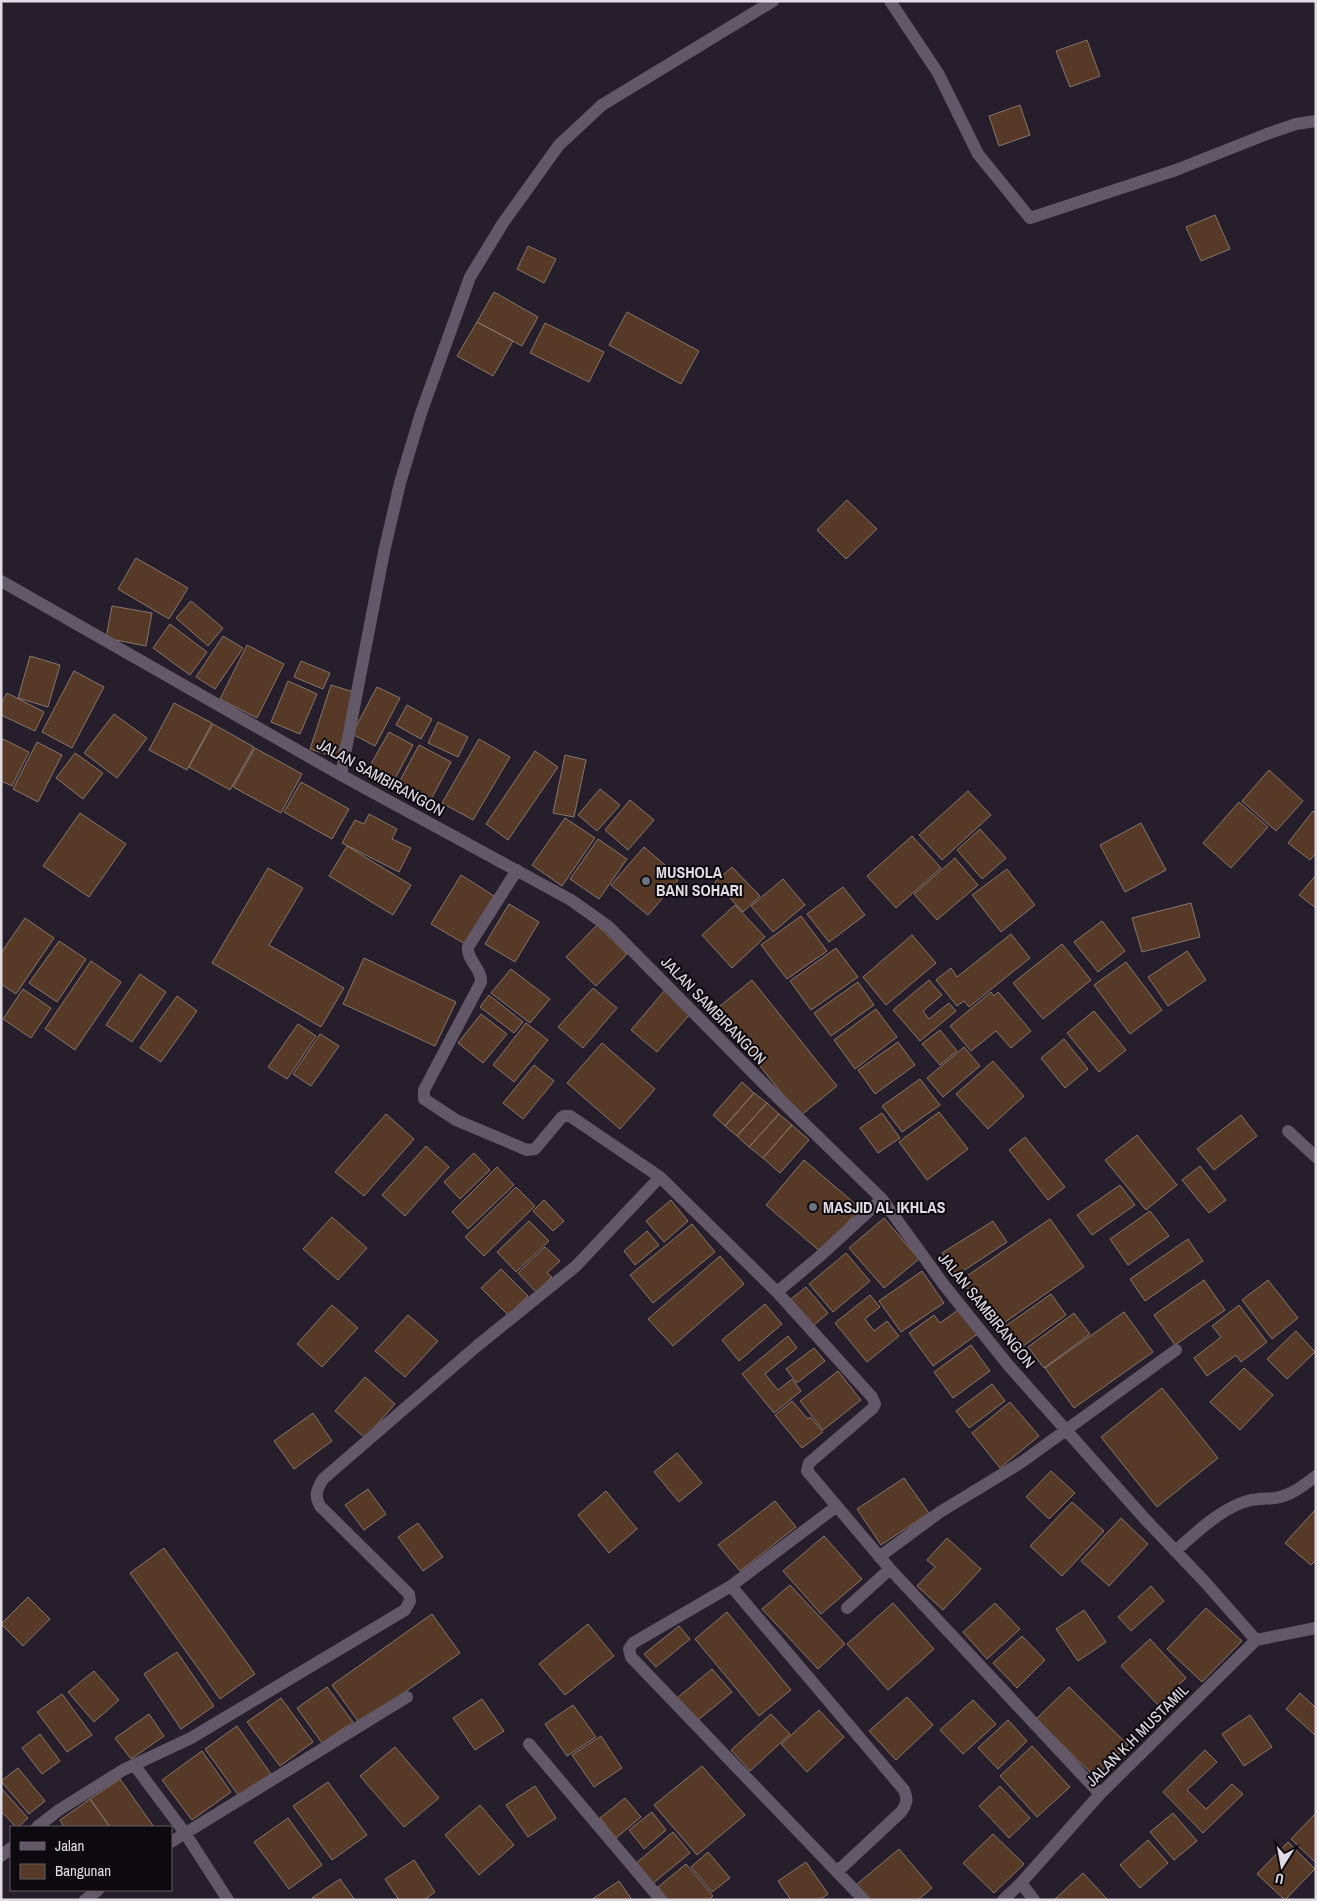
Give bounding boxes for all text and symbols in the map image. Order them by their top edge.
street label: JALAN SAMBIRANGON [313,733,449,821]
place label: MUSHOLA BANI SOHARI [656,861,743,901]
marker: MUSHOLA BANI SOHARI [640,875,652,887]
street label: JALAN SAMBIRANGON [656,951,772,1069]
place label: MASJID AL IKHLAS [823,1196,946,1218]
marker: MASJID AL IKHLAS [807,1201,819,1213]
street label: JALAN SAMBIRANGON [933,1248,1041,1372]
street label: JALAN K.H MUSTAMIL [1081,1678,1194,1791]
legend [10,1826,172,1891]
text: Jalan [55,1835,84,1856]
north arrow [1257,1841,1307,1891]
text: Bangunan [55,1860,111,1881]
text: U [1274,1869,1285,1888]

